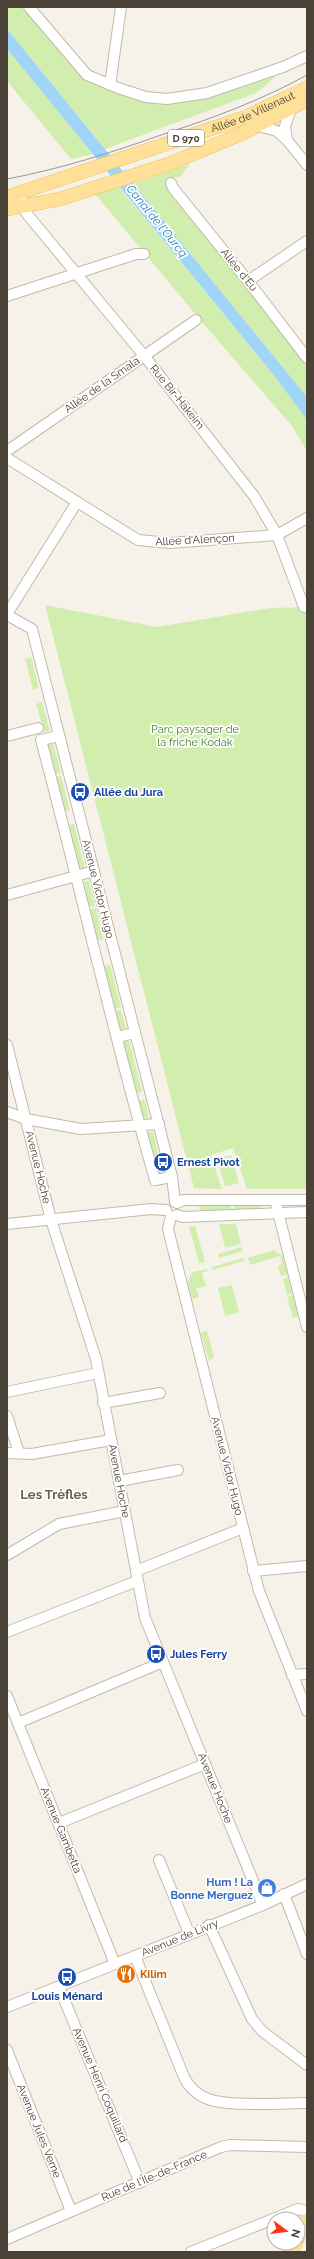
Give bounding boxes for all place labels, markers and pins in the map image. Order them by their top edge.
bus stop icon: Allée du Jura [69,781,91,803]
place label: Allée du Jura [94,786,163,799]
bus stop icon: Ernest Pivot [152,1151,174,1173]
place label: Ernest Pivot [177,1156,240,1169]
bus stop icon: Jules Ferry [145,1643,167,1665]
place label: Jules Ferry [170,1648,227,1661]
place label: Hum ! La Bonne Merguez [170,1876,254,1902]
shop icon: Hum ! La Bonne Merguez [256,1877,278,1899]
restaurant icon: Kilim [115,1963,137,1985]
bus stop icon: Louis Ménard [56,1966,78,1988]
place label: Kilim [140,1968,167,1981]
place label: Louis Ménard [32,1990,103,2003]

